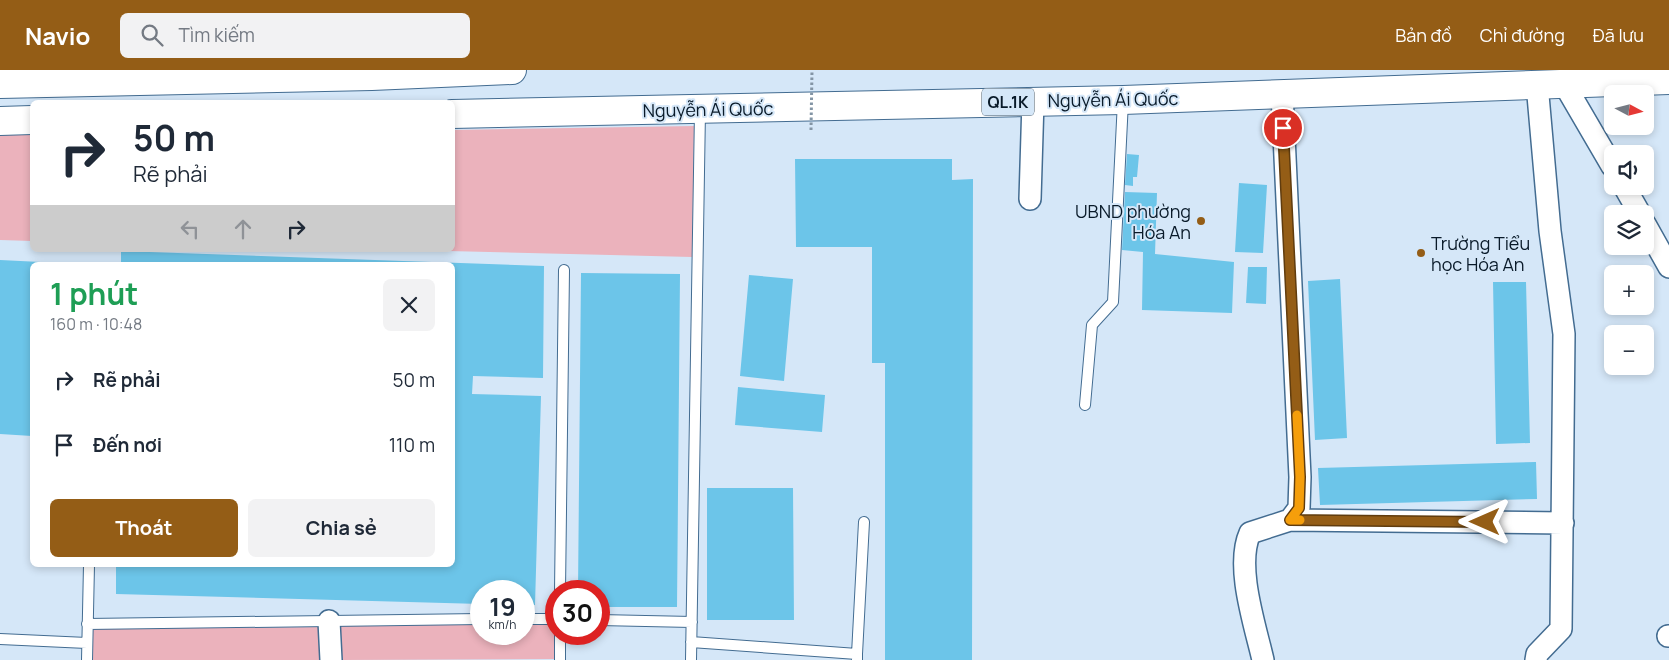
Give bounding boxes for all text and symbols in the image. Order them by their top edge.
search box [120,13,470,58]
text: Navio [25,19,90,52]
icon: search [138,21,166,49]
text: Tìm kiếm [178,22,255,48]
text: Bản đồ [1395,23,1452,47]
text: Chỉ đường [1480,23,1565,47]
text: Đã lưu [1593,23,1644,47]
north arrow [1604,85,1654,135]
map controls [1604,85,1654,375]
street label: Nguyễn Ái Quốc [1047,86,1179,112]
road number: QL.1K [982,88,1034,116]
street label: Nguyễn Ái Quốc [642,96,774,122]
pin [1262,107,1304,149]
text: 50 m [133,114,215,162]
icon: arrive [1269,114,1297,142]
icon: right [50,120,115,185]
button: sound [1604,145,1654,195]
text: Rẽ phải [133,159,208,189]
place label: UBND phường Hóa An [1075,199,1191,244]
button: layers [1604,205,1654,255]
icon: left [176,215,204,243]
icon: ahead [229,215,257,243]
icon: right [282,215,310,243]
marker: UBND phường Hóa An [1195,215,1207,227]
place label: Trường Tiểu học Hóa An [1431,231,1530,276]
marker: Trường Tiểu học Hóa An [1415,247,1427,259]
button: + [1604,265,1654,315]
text: 1 phút [50,273,138,314]
button: close [383,279,435,331]
text: 160 m · 10:48 [50,313,142,335]
button: − [1604,325,1654,375]
icon: right [50,366,78,394]
text: Rẽ phải [93,367,161,393]
text: 50 m [393,367,435,393]
icon: arrive [50,431,78,459]
text: Đến nơi [93,432,162,458]
text: 110 m [389,432,435,458]
position arrow [1458,495,1510,547]
button: Thoát [50,499,238,557]
button: Chia sẻ [248,499,435,557]
speed limit sign: 30 [545,580,610,645]
text: 19 [489,589,516,624]
text: km/h [489,616,516,633]

